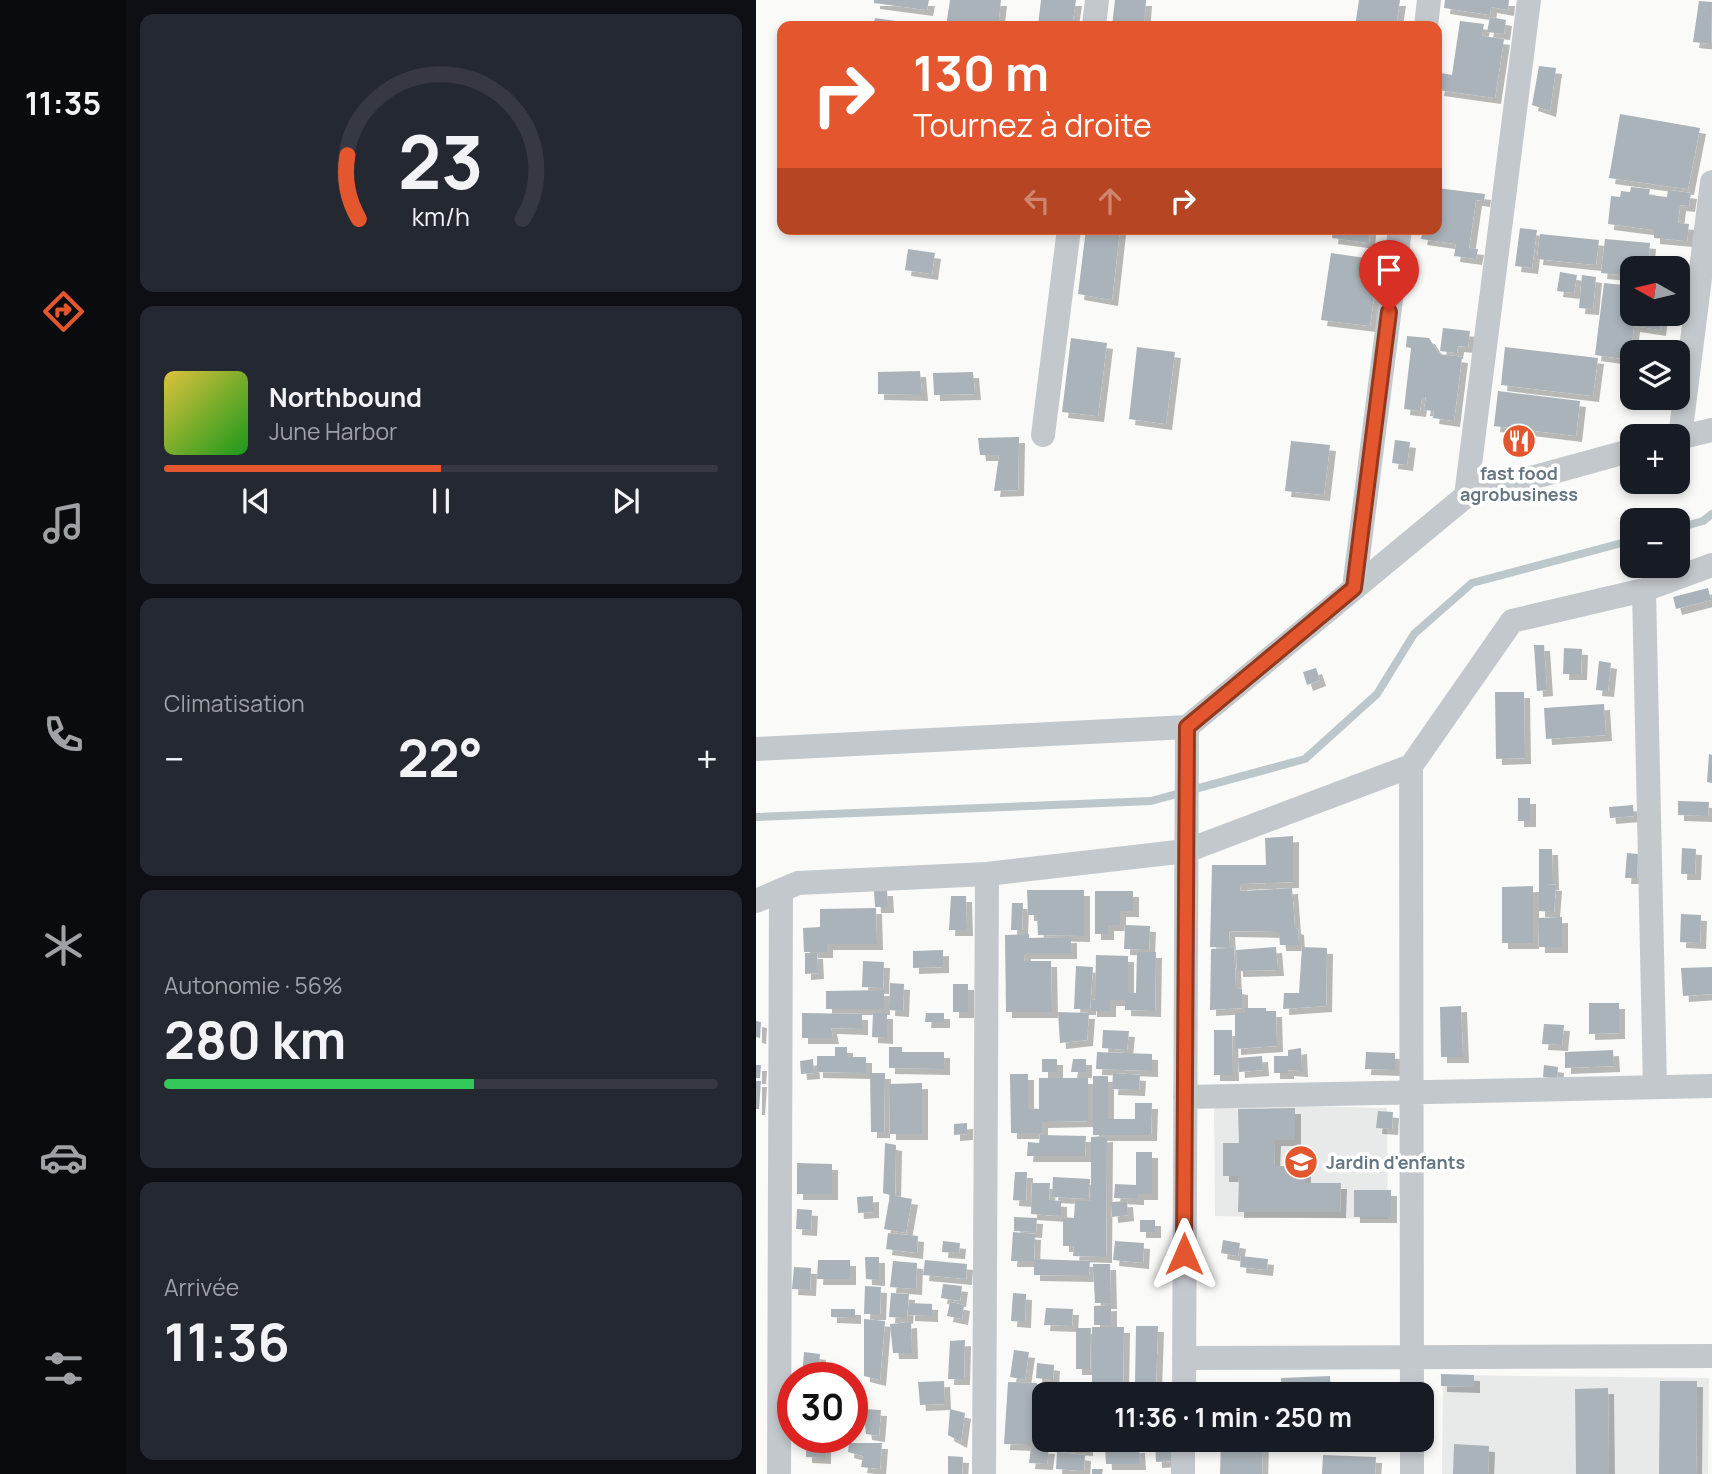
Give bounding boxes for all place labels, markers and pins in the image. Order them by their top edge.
pin [1359,240,1419,312]
restaurant icon: fast food agrobusiness [1500,422,1538,460]
place label: fast food agrobusiness [1460,461,1578,506]
school or university icon: Jardin d'enfants [1282,1143,1320,1181]
place label: Jardin d'enfants [1326,1150,1465,1174]

